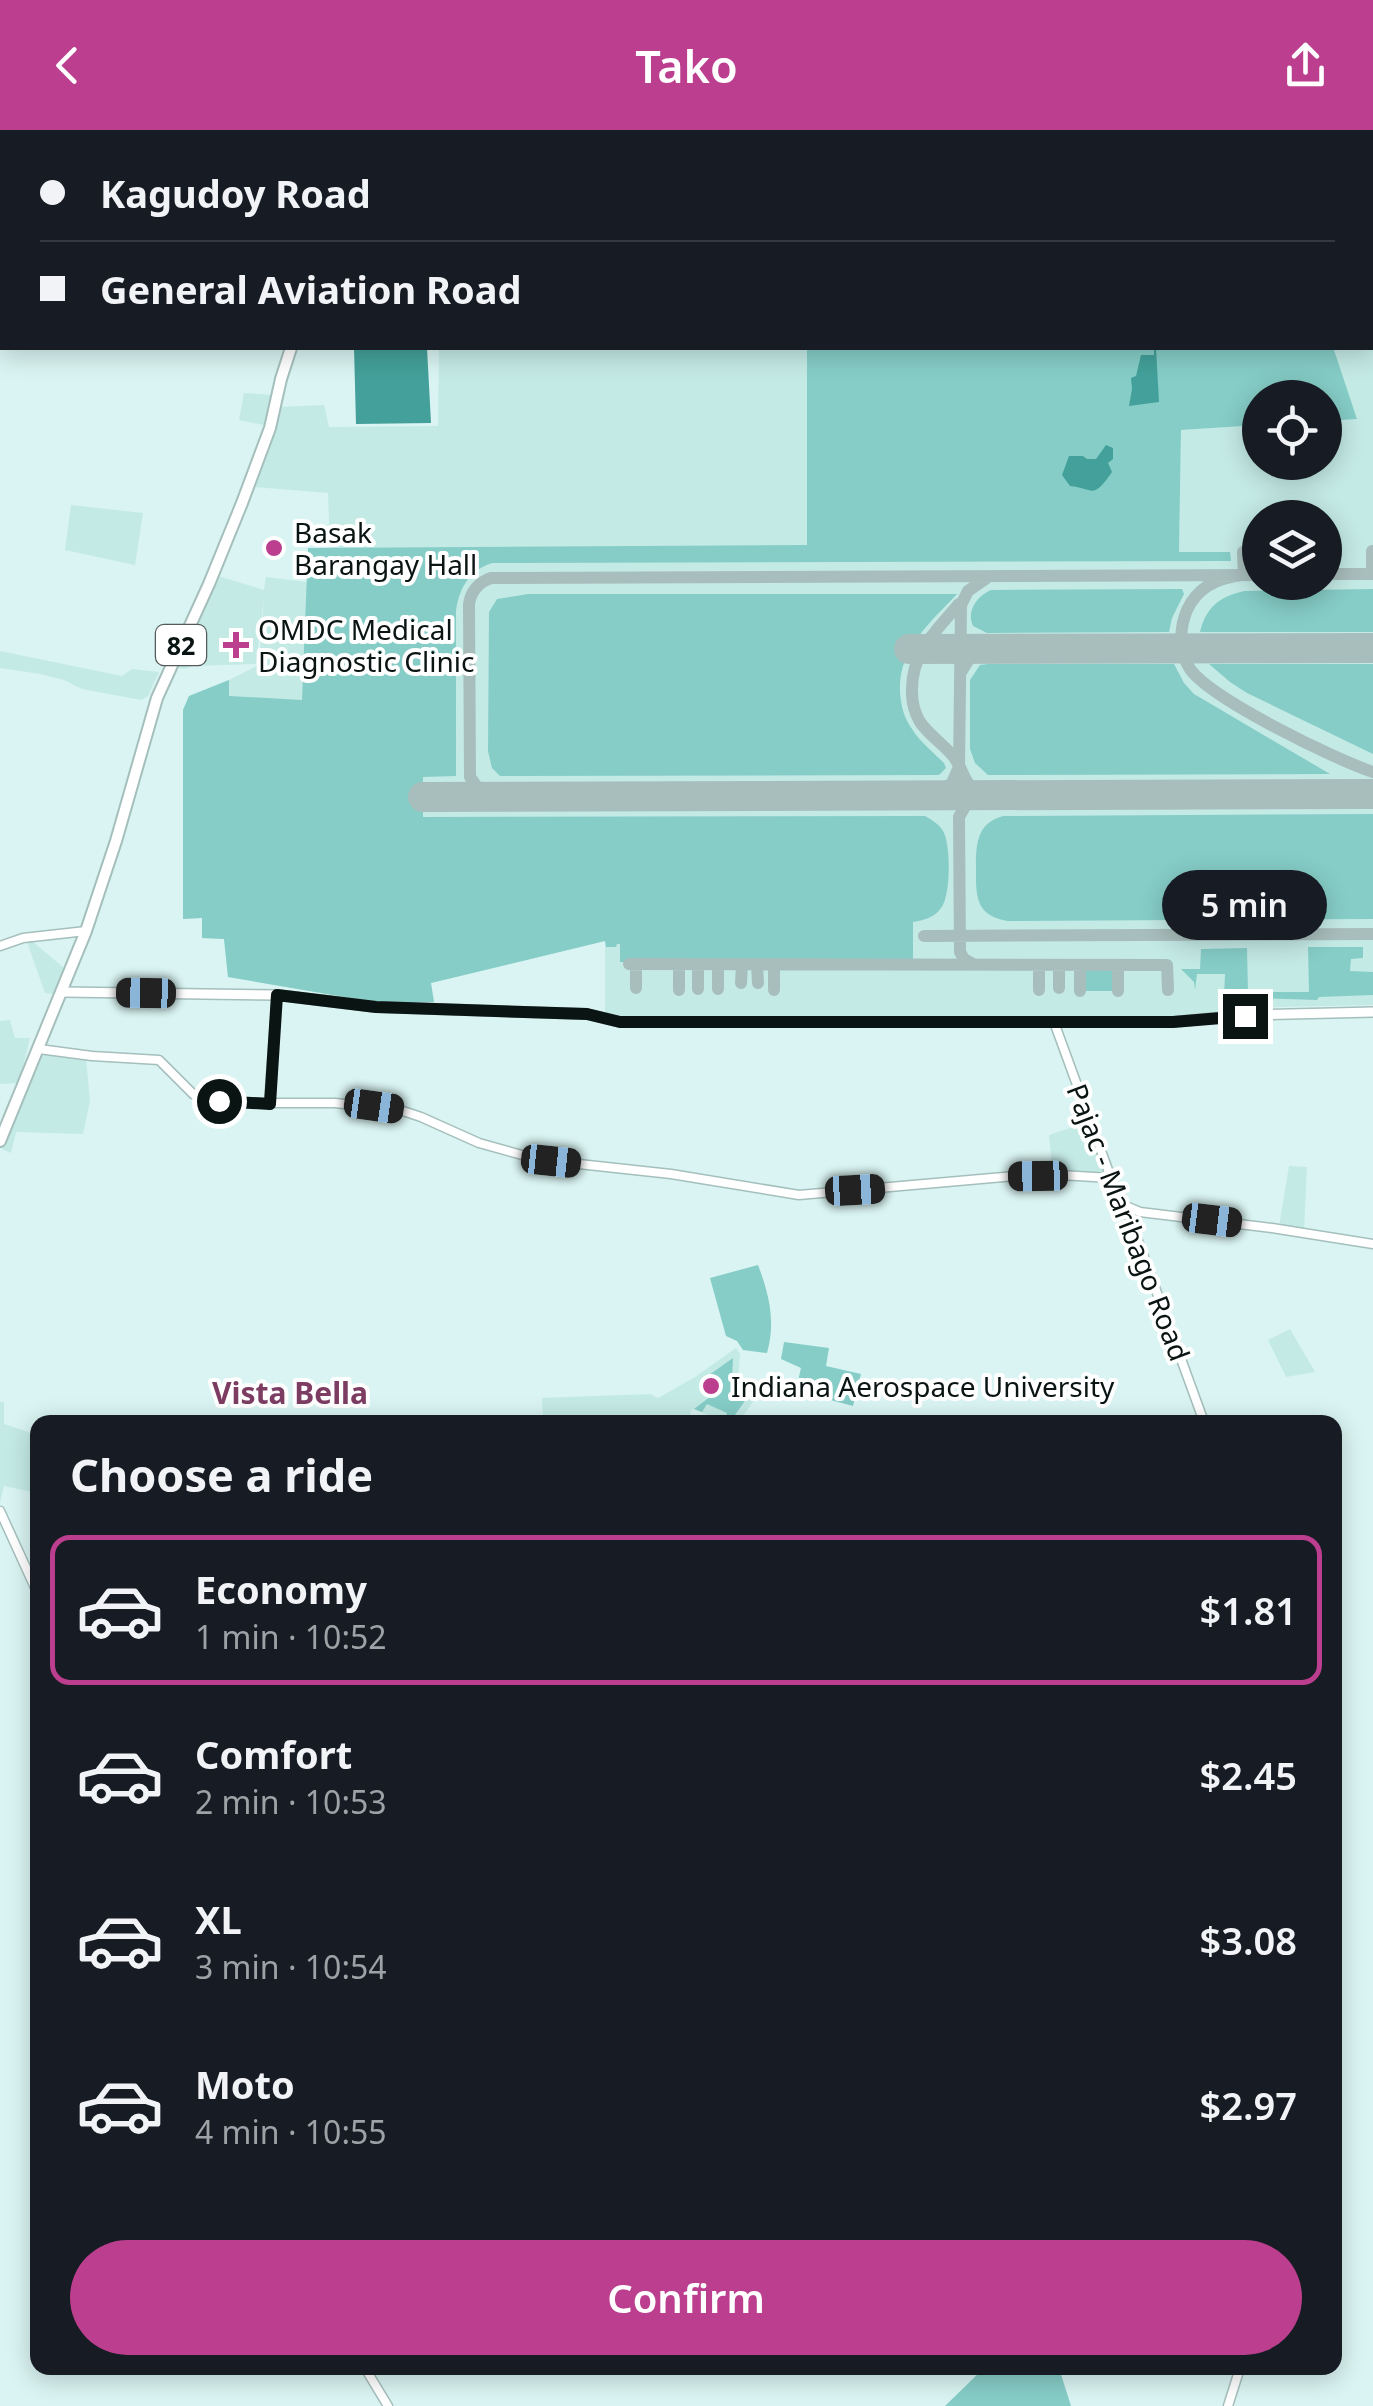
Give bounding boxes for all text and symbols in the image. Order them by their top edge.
text: Tako [635,35,738,96]
icon: back [40,38,95,93]
icon: share [1278,38,1333,93]
text: Kagudoy Road [100,167,371,219]
text: General Aviation Road [100,263,522,315]
map controls [1242,380,1342,600]
button: locate [1242,380,1342,480]
button: layers [1242,500,1342,600]
place label: Basak Barangay Hall [294,513,477,583]
marker: Basak Barangay Hall [263,537,285,559]
place label: OMDC Medical Diagnostic Clinic [258,610,474,680]
road number: 82 [156,625,206,665]
marker: OMDC Medical Diagnostic Clinic [223,632,249,658]
callout: 5 min [1162,871,1328,941]
text: 5 min [1201,883,1288,926]
car [116,977,176,1009]
route end [1223,994,1268,1039]
street label: Pajac - Maribago Road [1059,1078,1199,1366]
route start [197,1079,242,1124]
car [342,1087,406,1125]
car [520,1143,582,1179]
car [1008,1160,1068,1192]
car [824,1173,886,1207]
car [1180,1201,1244,1239]
place label: Indiana Aerospace University [731,1367,1115,1405]
district label: Vista Bella [212,1372,368,1413]
marker: Indiana Aerospace University [700,1375,722,1397]
text: Choose a ride [70,1444,373,1505]
text: Economy [195,1563,367,1615]
icon: car [75,1565,165,1655]
text: $1.81 [1200,1584,1297,1636]
text: 1 min · 10:52 [195,1615,387,1658]
text: Comfort [195,1728,352,1780]
icon: car [75,1730,165,1820]
text: $2.45 [1200,1749,1297,1801]
text: 2 min · 10:53 [195,1780,387,1823]
text: XL [195,1893,242,1945]
icon: car [75,1895,165,1985]
text: $3.08 [1200,1914,1297,1966]
text: 3 min · 10:54 [195,1945,387,1988]
text: Moto [195,2058,295,2110]
icon: car [75,2060,165,2150]
text: $2.97 [1200,2079,1297,2131]
text: 4 min · 10:55 [195,2110,387,2153]
button: Confirm [70,2240,1302,2355]

